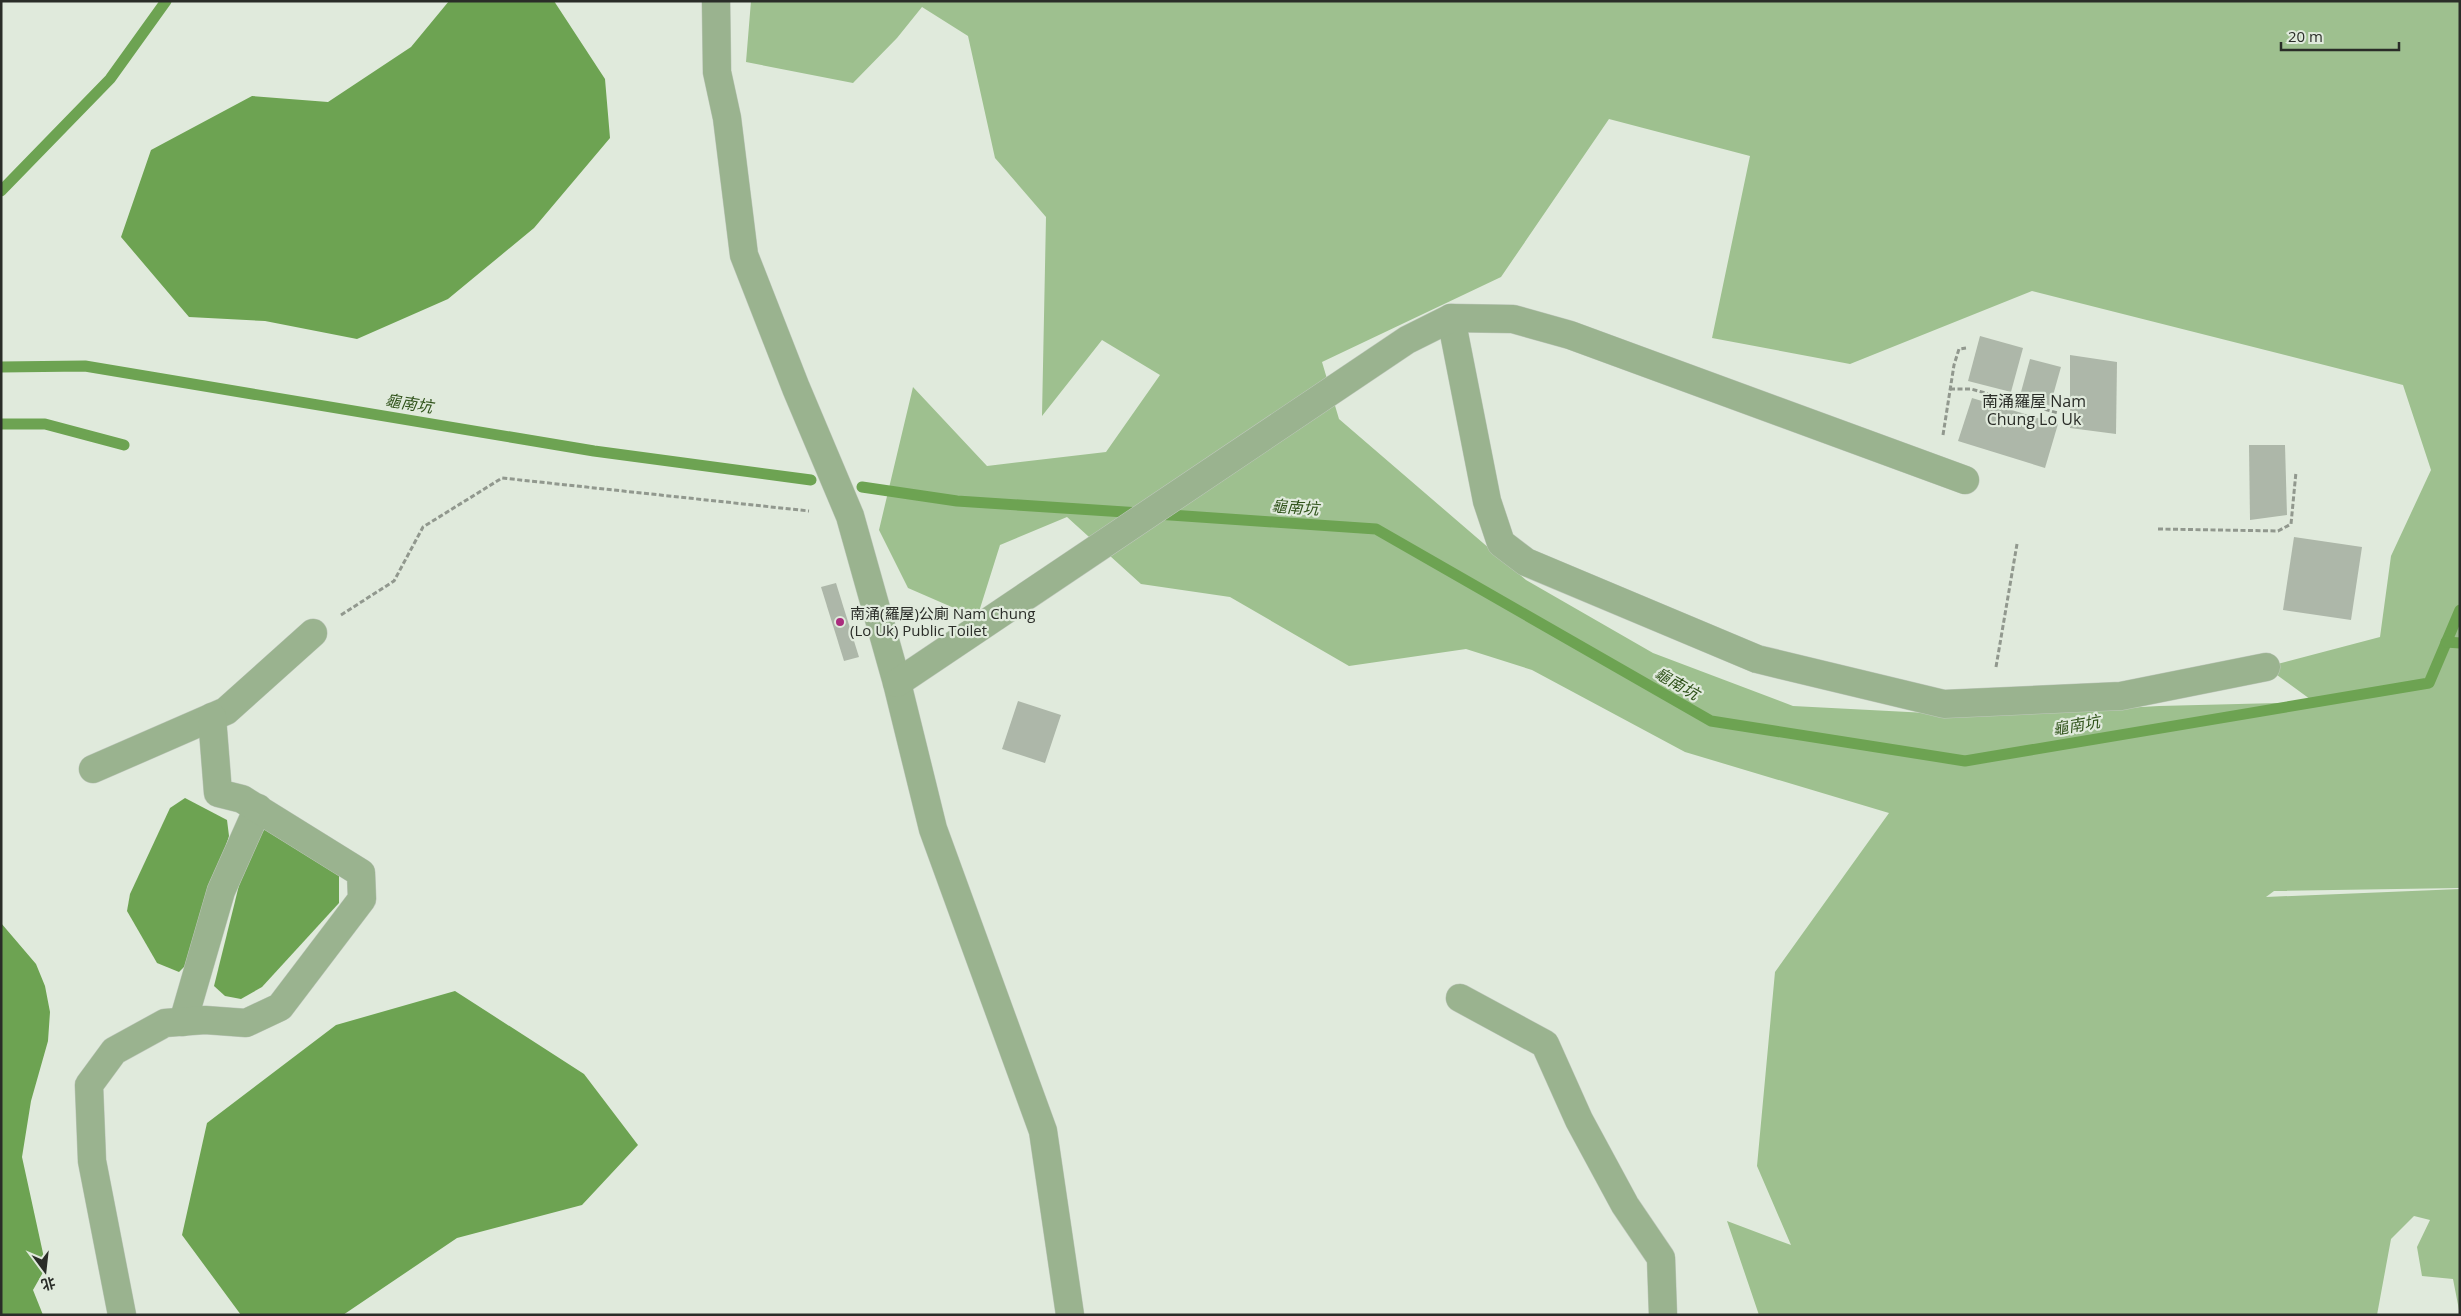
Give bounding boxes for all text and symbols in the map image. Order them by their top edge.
scale bar [2281,20,2398,52]
text: 20 m [2288,26,2323,46]
water label: 龜南坑 [384,388,436,418]
district label: 南涌羅屋 Nam Chung Lo Uk [1982,390,2086,430]
water label: 龜南坑 [1270,494,1322,520]
place label: 南涌(羅屋)公廁 Nam Chung (Lo Uk) Public Toilet [850,603,1035,640]
marker: 南涌(羅屋)公廁 Nam Chung (Lo Uk) Public Toilet [834,616,846,628]
water label: 龜南坑 [1651,661,1705,706]
water label: 龜南坑 [2050,710,2104,740]
north arrow [20,1246,70,1296]
text: 北 [39,1273,58,1295]

